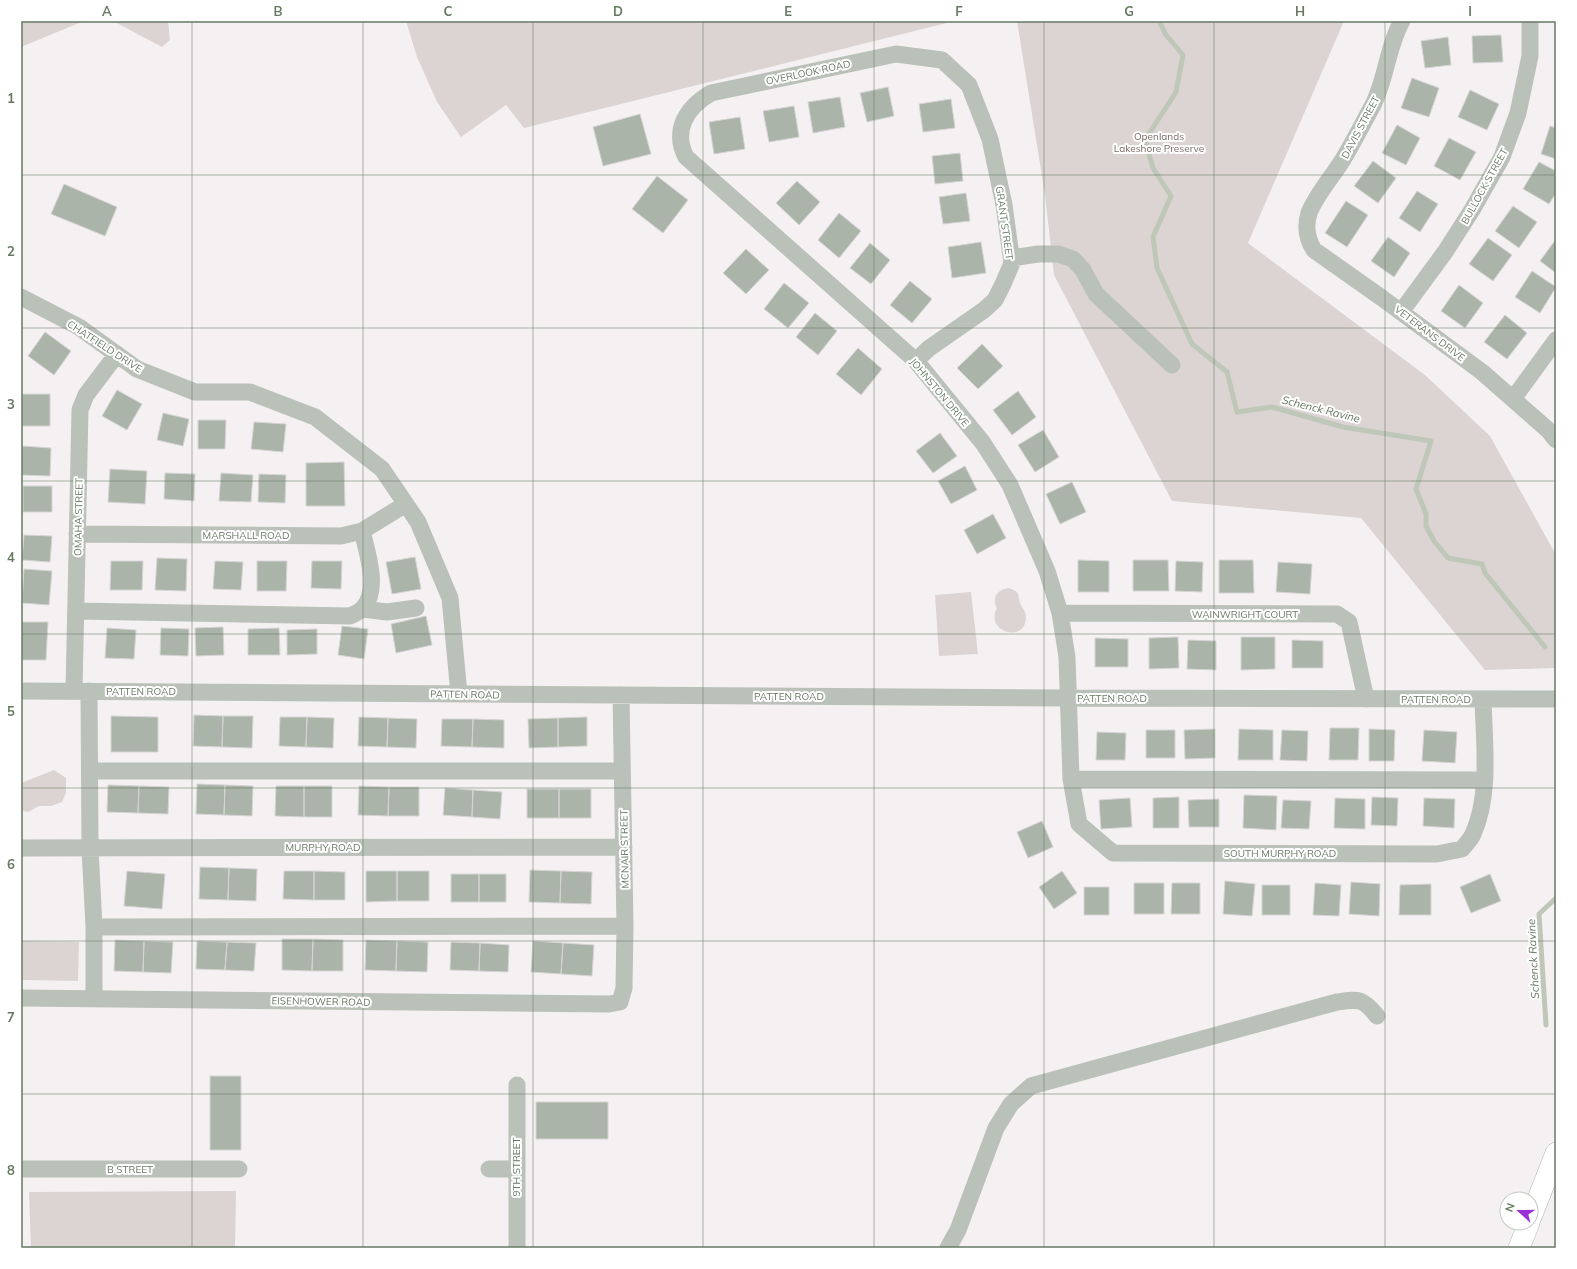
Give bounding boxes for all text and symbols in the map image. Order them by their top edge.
text: A [102,3,112,19]
text: B [274,3,283,19]
text: C [444,3,453,19]
text: D [613,3,623,19]
text: E [784,3,792,19]
text: F [955,3,963,19]
text: G [1124,3,1134,19]
text: H [1295,3,1305,19]
text: I [1468,3,1472,19]
street label: OVERLOOK ROAD [765,57,852,88]
text: 1 [7,90,15,106]
street label: DAVIS STREET [1338,94,1382,161]
park label: Openlands Lakeshore Preserve [1114,130,1204,155]
street label: BULLOCK STREET [1458,146,1511,227]
street label: GRANT STREET [993,185,1016,261]
text: 2 [7,243,15,259]
street label: VETERANS DRIVE [1392,303,1468,364]
street label: CHATFIELD DRIVE [65,317,145,376]
street label: JOHNSTON DRIVE [907,355,972,429]
water label: Schenck Ravine [1280,393,1362,425]
text: 3 [7,396,15,412]
street label: OMAHA STREET [71,478,86,556]
street label: MARSHALL ROAD [203,529,289,542]
text: 4 [7,549,15,565]
street label: WAINWRIGHT COURT [1192,608,1298,621]
street label: PATTEN ROAD [106,685,176,698]
street label: PATTEN ROAD [430,687,500,702]
street label: PATTEN ROAD [754,690,824,703]
street label: PATTEN ROAD [1077,692,1147,705]
street label: PATTEN ROAD [1401,693,1471,706]
text: 5 [7,703,15,719]
street label: MCNAIR STREET [617,809,632,889]
street label: MURPHY ROAD [286,841,360,854]
street label: SOUTH MURPHY ROAD [1224,847,1336,860]
text: 6 [7,856,15,872]
water label: Schenck Ravine [1524,919,1542,999]
street label: EISENHOWER ROAD [271,994,371,1009]
text: 7 [7,1009,15,1025]
street label: 9TH STREET [510,1137,523,1197]
text: 8 [7,1162,15,1178]
street label: B STREET [107,1163,153,1176]
north arrow [1499,1191,1539,1231]
text: N [1502,1201,1518,1214]

